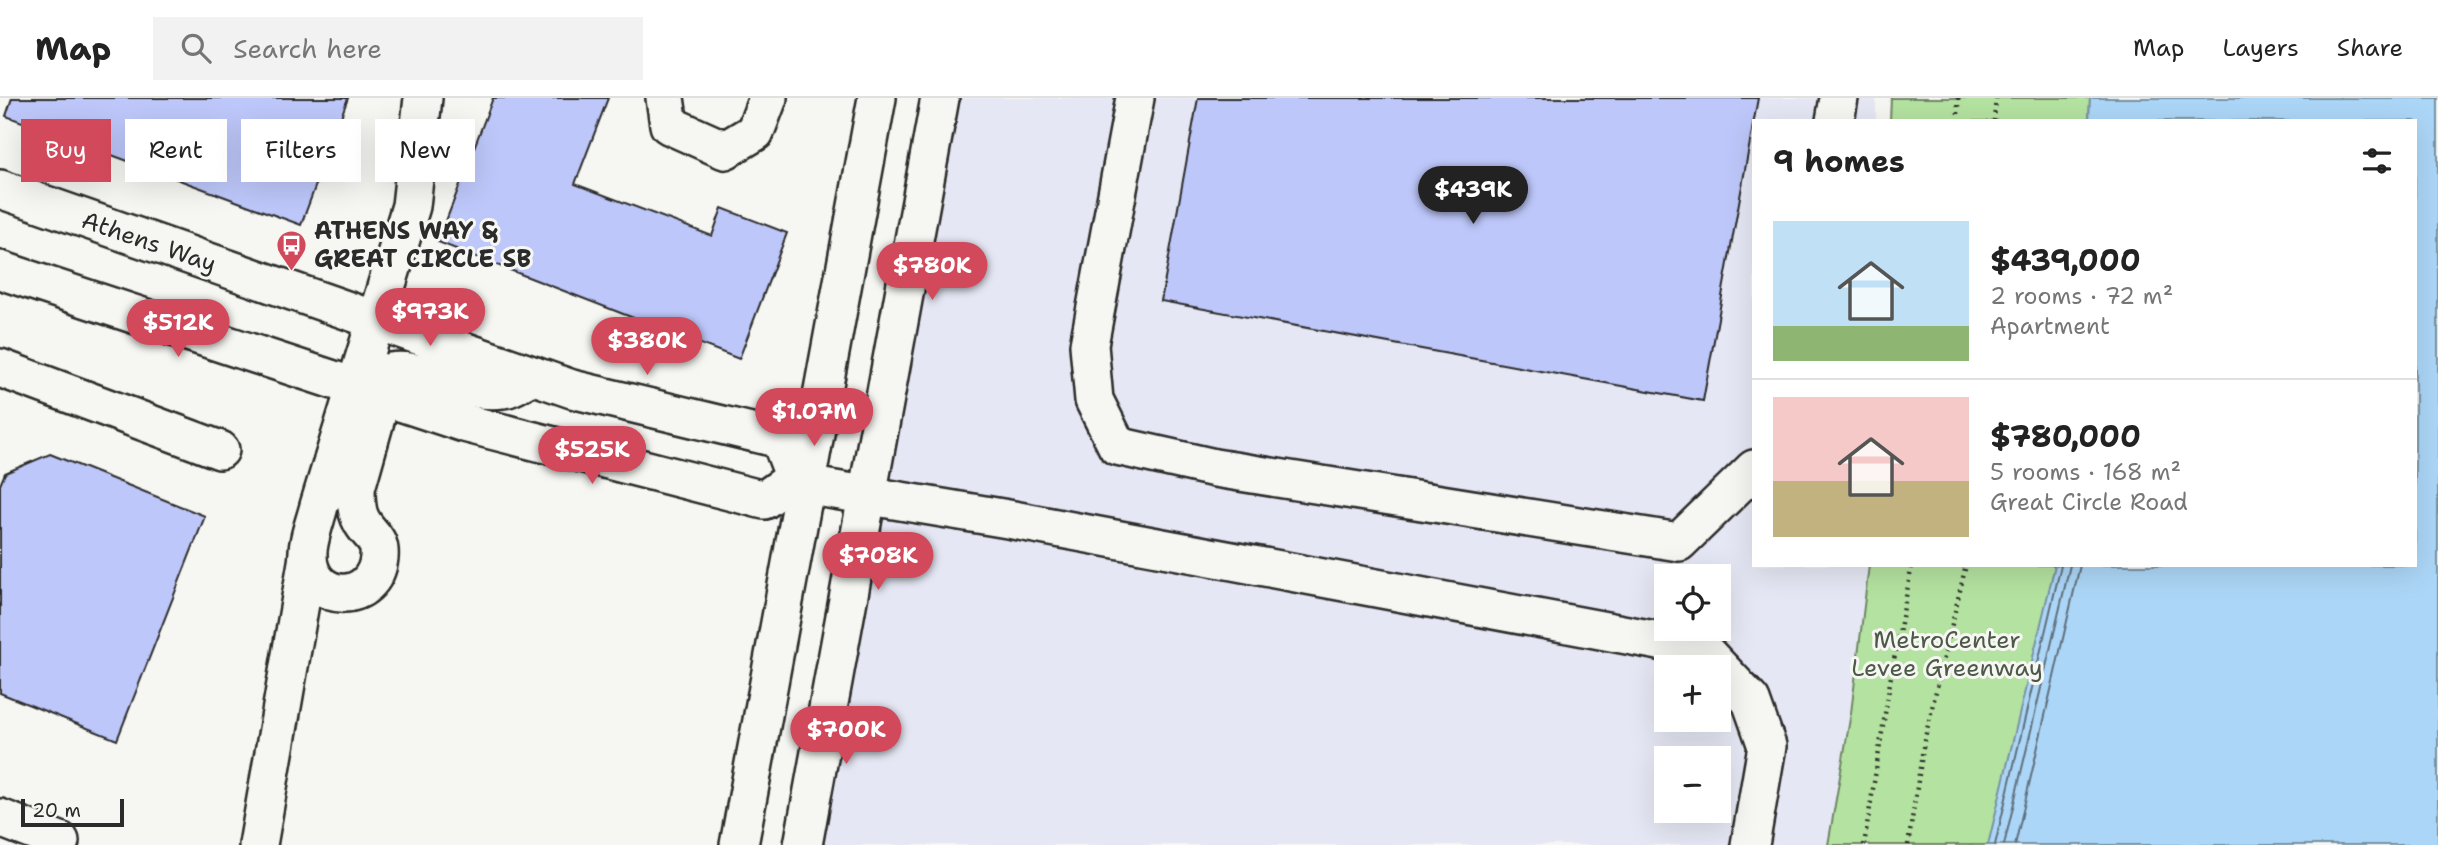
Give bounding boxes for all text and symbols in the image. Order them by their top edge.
search box [153,17,643,80]
text: Map [35,26,111,71]
icon: search [177,29,215,67]
text: Search here [233,31,382,66]
text: Map [2133,32,2184,64]
text: Layers [2222,32,2299,64]
text: Share [2337,32,2403,64]
chip: Buy [21,119,111,182]
chip: Rent [125,119,227,182]
chip: Filters [241,119,361,182]
chip: New [375,119,475,182]
text: 9 homes [1773,141,1905,182]
icon: filters [2358,142,2396,180]
pin: $439K [1424,166,1522,226]
text: $439K [1434,174,1512,204]
street label: Athens Way [77,204,221,280]
place label: ATHENS WAY & GREAT CIRCLE SB [314,215,531,275]
bus stop icon: ATHENS WAY & GREAT CIRCLE SB [274,228,308,272]
text: $439,000 [1990,240,2141,281]
pin: $780K [883,242,981,302]
icon: home [1829,249,1913,333]
text: $780K [892,250,972,280]
text: 2 rooms · 72 m² [1990,281,2173,311]
pin: $973K [381,288,479,348]
text: $973K [391,296,469,326]
pin: $512K [129,300,227,359]
text: $512K [143,307,213,337]
text: Apartment [1990,311,2110,341]
pin: $380K [598,317,696,377]
text: $380K [607,325,687,355]
pin: $1.07M [757,388,871,448]
text: $1.07M [771,396,857,426]
text: $780,000 [1990,416,2141,457]
icon: home [1829,425,1913,509]
pin: $525K [543,426,641,486]
text: $525K [554,434,630,464]
text: 5 rooms · 168 m² [1990,457,2181,487]
text: Great Circle Road [1990,487,2188,517]
pin: $708K [829,532,927,592]
text: $708K [838,540,918,570]
map controls [1654,564,1731,823]
button: locate [1654,564,1731,641]
park label: MetroCenter Levee Greenway [1851,624,2043,684]
button: + [1654,655,1731,732]
pin: $700K [797,706,895,766]
text: $700K [806,714,886,744]
button: − [1654,746,1731,823]
scale bar [21,796,124,828]
text: 20 m [32,798,81,823]

